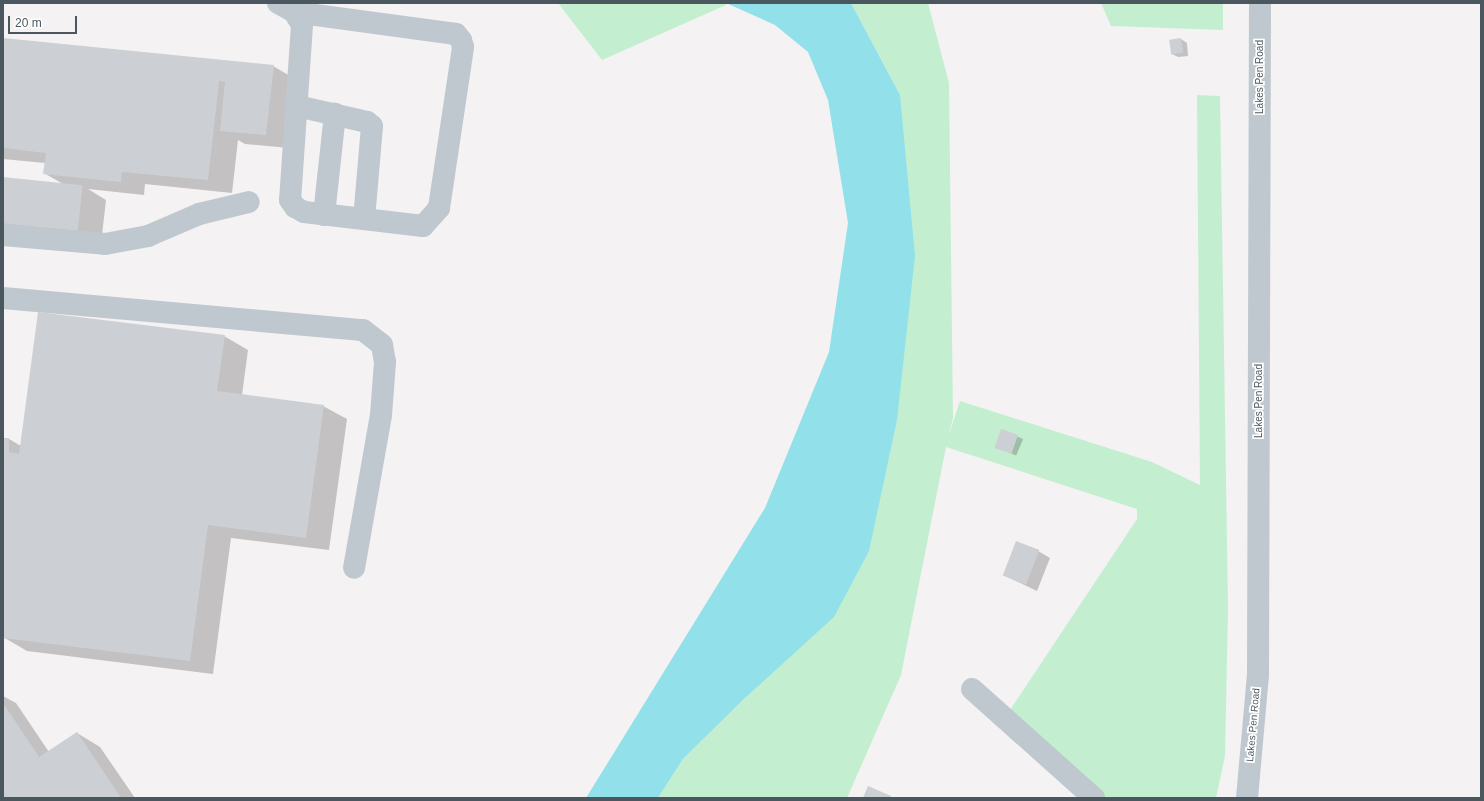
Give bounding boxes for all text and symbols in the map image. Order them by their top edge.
scale bar [10,8,79,34]
text: 20 m [15,16,42,30]
street label: Lakes Pen Road [1254,40,1266,114]
street label: Lakes Pen Road [1253,364,1265,438]
street label: Lakes Pen Road [1244,688,1262,762]

